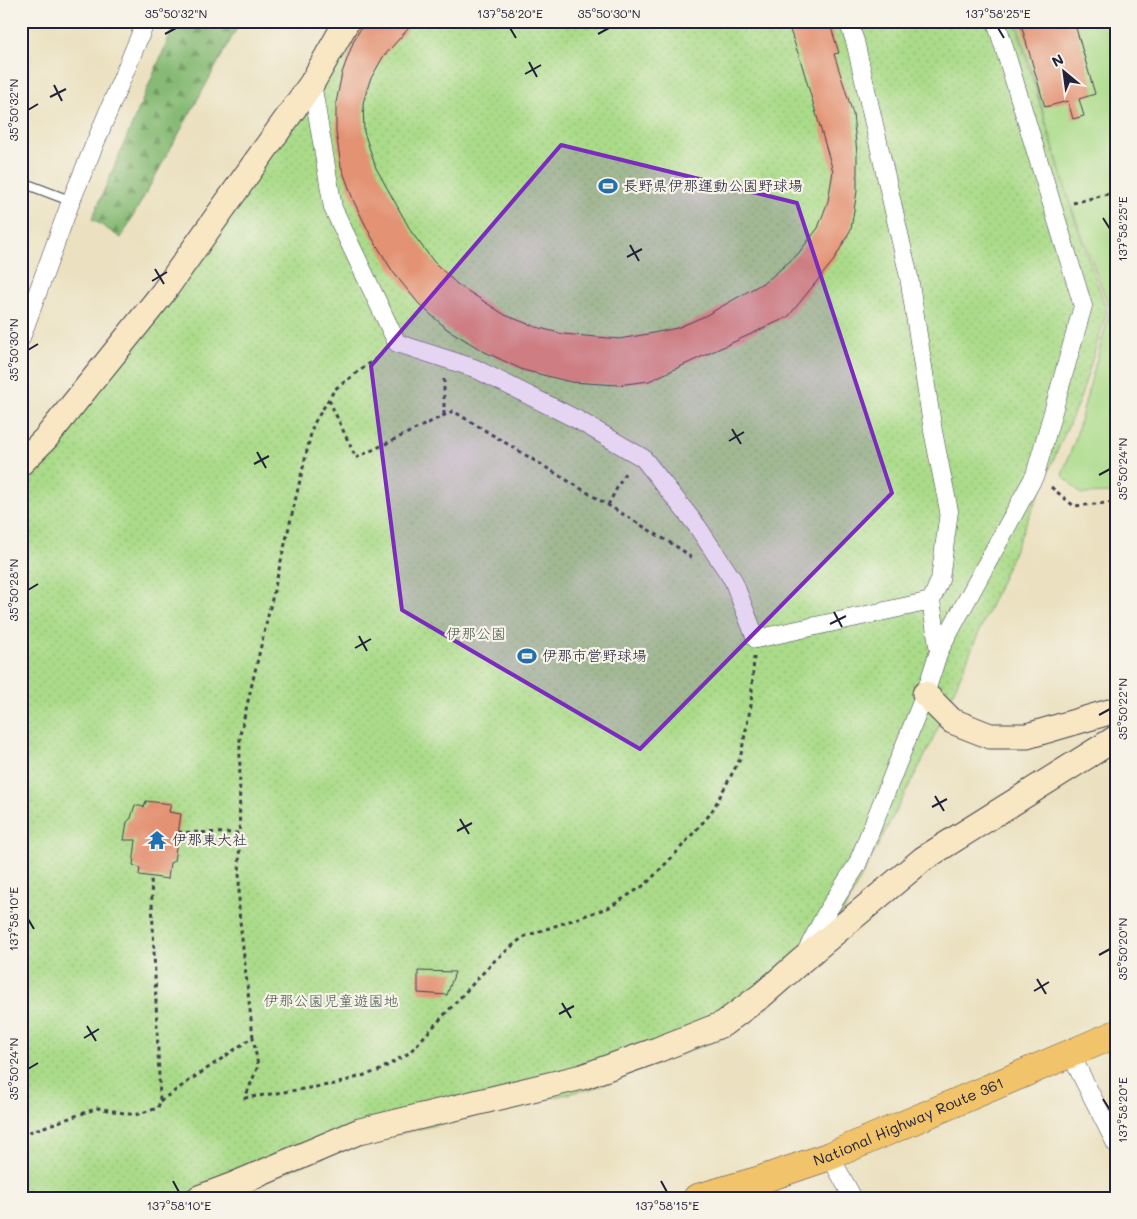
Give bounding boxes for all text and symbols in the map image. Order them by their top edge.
text: 35°50'32"N [145,5,207,21]
text: 137°58'20"E [477,5,543,21]
text: 35°50'30"N [577,5,641,21]
text: 137°58'25"E [965,5,1031,21]
north arrow [1040,48,1090,98]
text: N [1048,49,1067,71]
text: 35°50'32"N [5,79,21,141]
sports icon: 長野県伊那運動公園野球場 [597,175,619,197]
place label: 長野県伊那運動公園野球場 [623,175,803,195]
text: 137°58'25"E [1114,196,1130,262]
text: 35°50'30"N [5,318,21,382]
text: 35°50'24"N [1114,438,1130,500]
text: 35°50'28"N [5,559,21,621]
park label: 伊那公園 [446,623,506,643]
sports icon: 伊那市営野球場 [516,645,538,667]
place label: 伊那市営野球場 [542,645,647,665]
text: 35°50'22"N [1114,678,1130,740]
temple icon: 伊那東大社 [146,829,168,851]
place label: 伊那東大社 [172,829,247,849]
text: 137°58'10"E [5,887,21,951]
text: 35°50'20"N [1114,918,1130,980]
park label: 伊那公園児童遊園地 [263,990,399,1010]
text: 35°50'24"N [5,1038,21,1100]
street label: National Highway Route 361 [810,1072,1006,1170]
text: 137°58'20"E [1114,1077,1130,1143]
text: 137°58'10"E [147,1197,211,1213]
text: 137°58'15"E [635,1197,699,1213]

